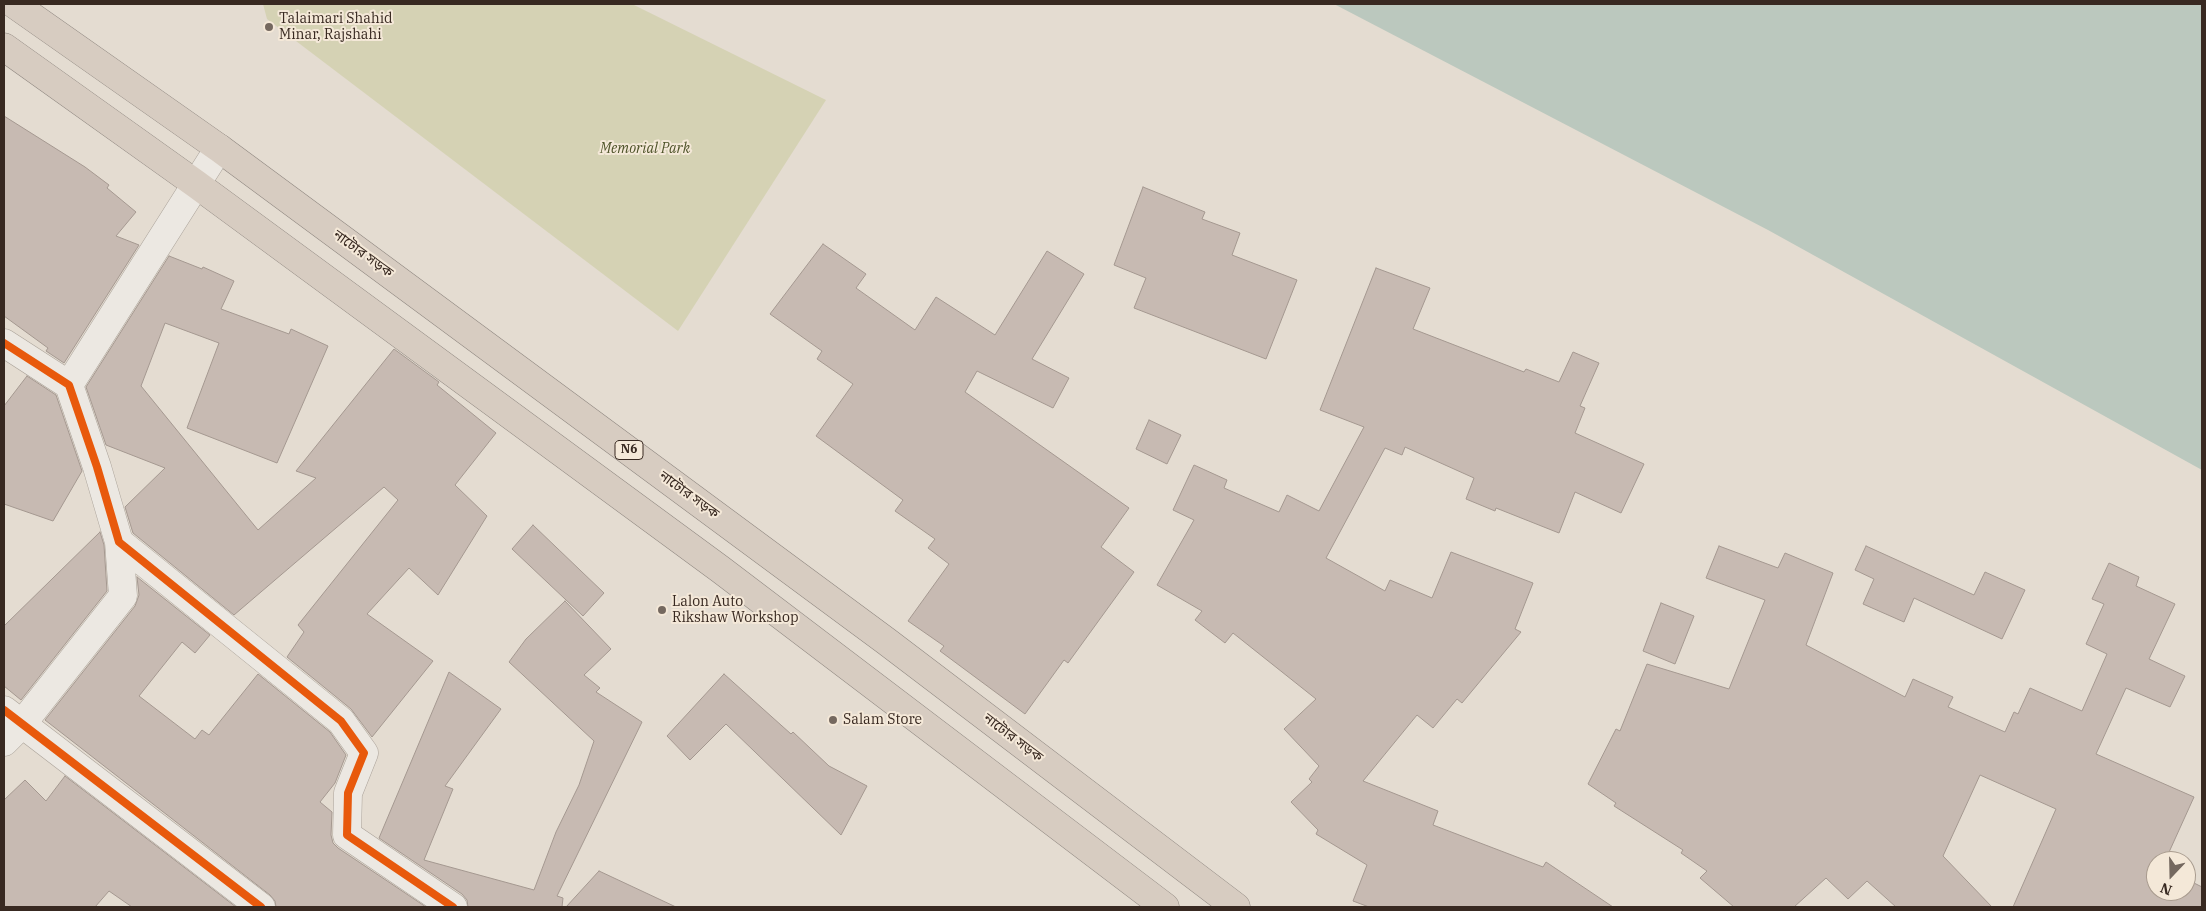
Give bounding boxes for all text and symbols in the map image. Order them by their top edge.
place label: Talaimari Shahid Minar, Rajshahi [279,11,393,44]
marker: Talaimari Shahid Minar, Rajshahi [263,21,275,33]
park label: Memorial Park [600,141,690,157]
street label: নাটোর সড়ক [330,227,396,281]
road number: N6 [615,440,643,460]
street label: নাটোর সড়ক [656,468,722,522]
place label: Lalon Auto Rikshaw Workshop [672,594,798,626]
marker: Lalon Auto Rikshaw Workshop [656,604,668,616]
street label: নাটোর সড়ক [980,710,1046,766]
place label: Salam Store [843,712,922,728]
marker: Salam Store [827,714,839,726]
north arrow [2146,851,2196,901]
text: N [2158,879,2174,899]

